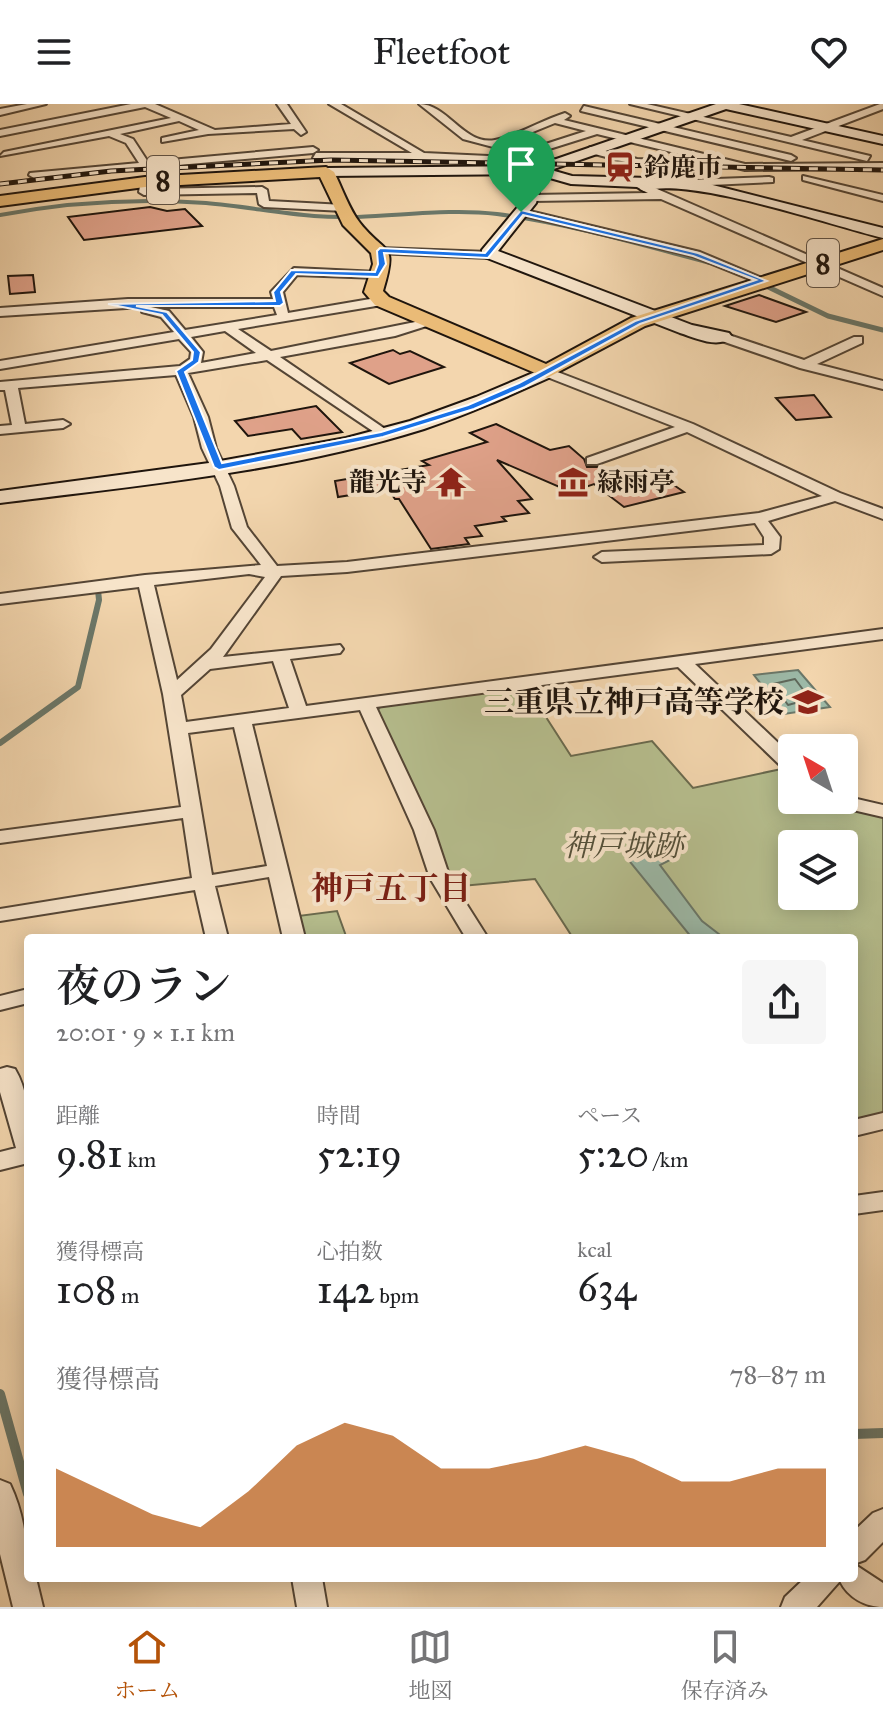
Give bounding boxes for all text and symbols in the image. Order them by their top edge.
icon: menu [32,30,76,74]
text: Fleetfoot [373,30,510,74]
icon: heart [807,30,851,74]
pin [487,130,555,212]
icon: arrive [499,142,543,186]
station icon: 鈴鹿市 [603,150,637,184]
place label: 鈴鹿市 [644,151,722,183]
road number: 8 [147,156,179,204]
road number: 8 [807,239,839,287]
temple icon: 龍光寺 [434,465,468,499]
museum icon: 緑雨亭 [556,465,590,499]
place label: 龍光寺 [349,466,427,498]
place label: 緑雨亭 [597,466,675,498]
place label: 三重県立神戸高等学校 [484,684,784,720]
school or university icon: 三重県立神戸高等学校 [791,685,825,719]
north arrow [778,734,858,814]
map controls [778,734,858,910]
park label: 神戸城跡 [563,828,687,864]
button: layers [778,830,858,910]
district label: 神戸五丁目 [311,869,471,908]
text: 夜のラン [56,959,232,1013]
button: share [742,960,826,1044]
text: 20:01 · 9 × 1.1 km [56,1016,235,1048]
text: 距離 [56,1102,100,1129]
text: 時間 [317,1102,361,1129]
text: ペース [577,1102,642,1129]
text: 9.81 [56,1129,123,1178]
text: 52:19 [317,1129,402,1178]
text: 5:20 [577,1129,649,1178]
text: km [123,1146,156,1173]
text: /km [649,1146,688,1173]
text: kcal [577,1236,612,1263]
text: 獲得標高 [56,1238,144,1265]
text: 心拍数 [317,1238,383,1265]
text: 634 [577,1263,636,1312]
text: 108 [56,1265,116,1314]
text: 142 [317,1265,374,1314]
text: m [116,1282,139,1309]
text: bpm [374,1282,419,1309]
text: 78–87 m [730,1358,826,1390]
text: 獲得標高 [56,1363,160,1395]
tab: ホーム [114,1625,180,1704]
tab: 地図 [408,1625,453,1704]
tab: 保存済み [681,1625,769,1704]

